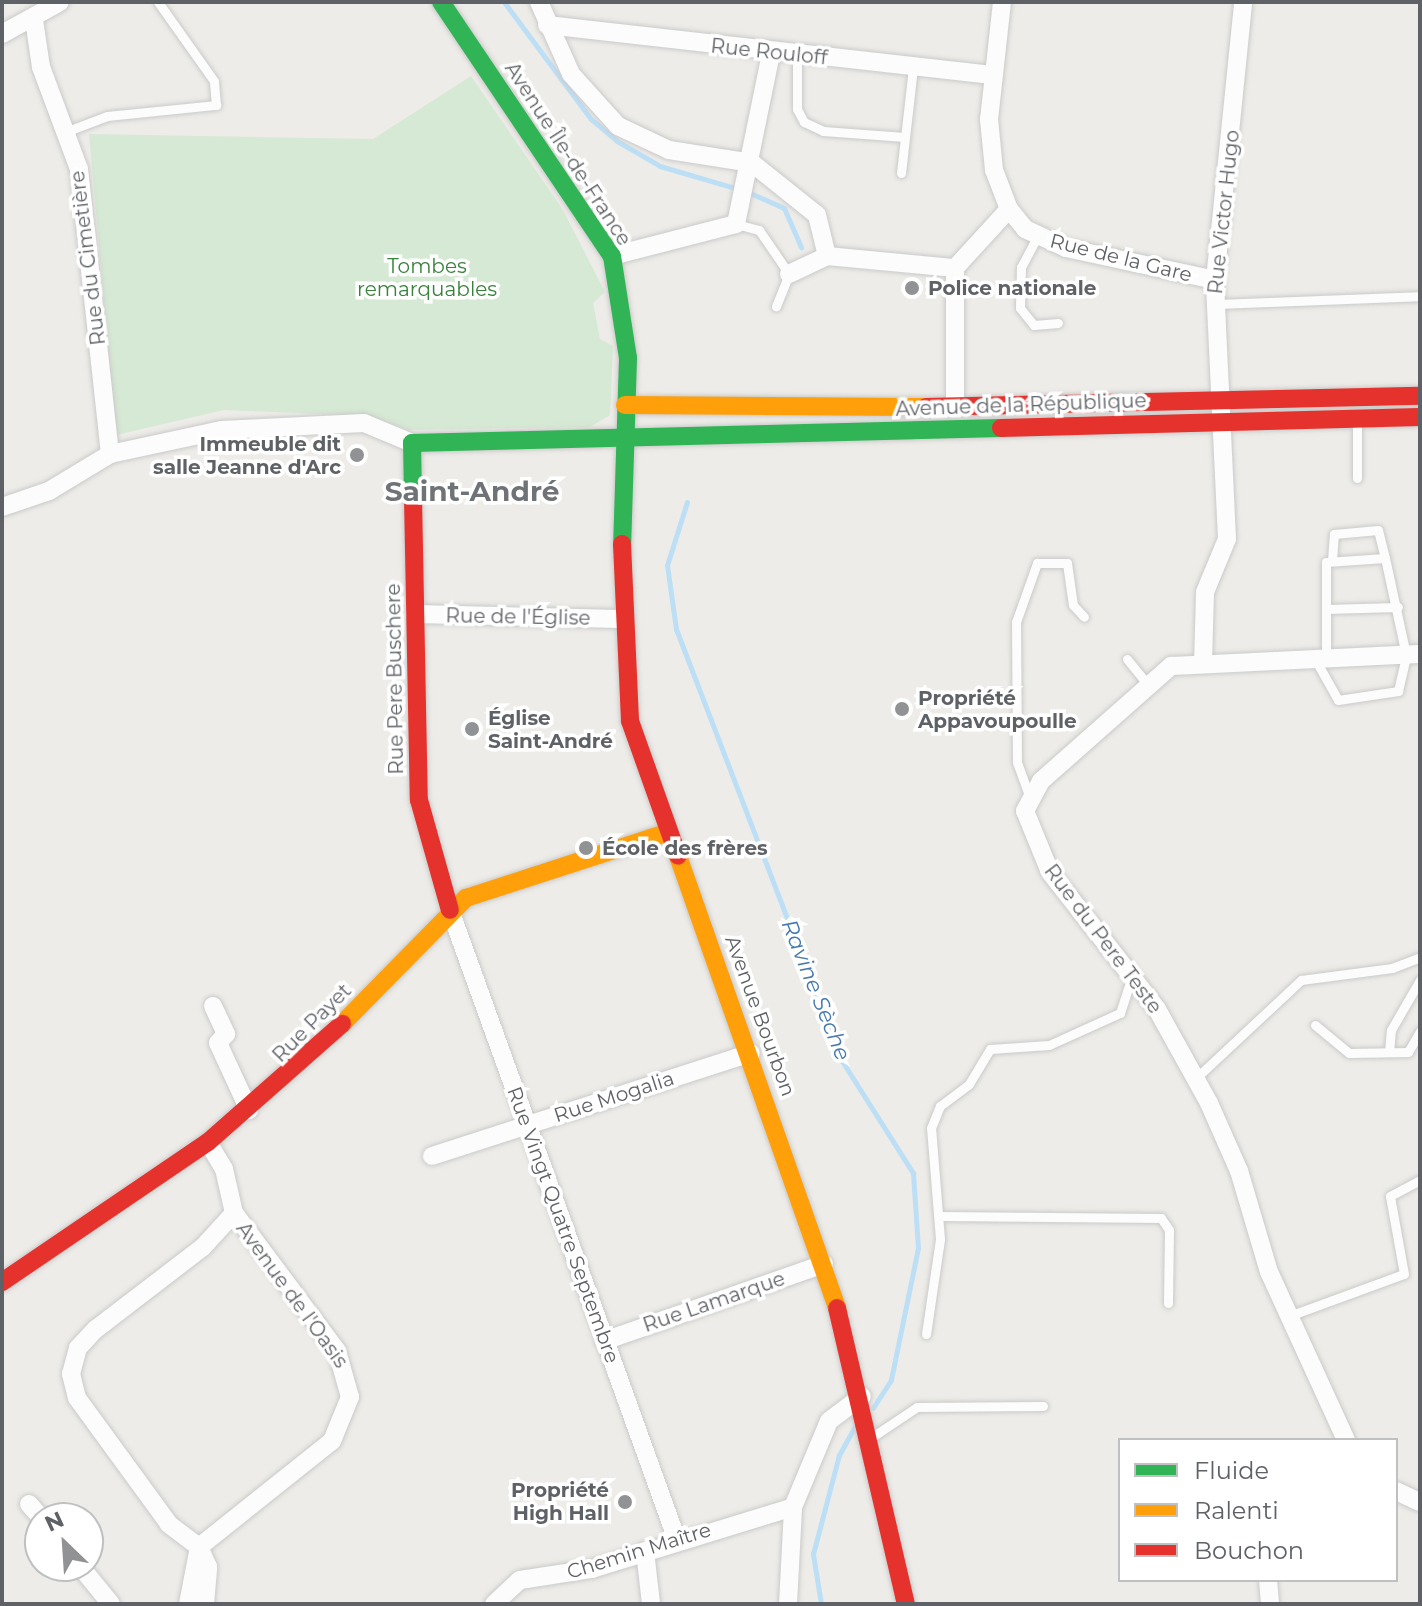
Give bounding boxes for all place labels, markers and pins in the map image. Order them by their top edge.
place label: Police nationale [928,276,1096,300]
marker: Police nationale [903,279,921,297]
place label: Immeuble dit salle Jeanne d'Arc [153,432,341,479]
marker: Immeuble dit salle Jeanne d'Arc [348,446,366,464]
place label: Propriété Appavoupoulle [918,686,1077,733]
marker: Propriété Appavoupoulle [893,700,911,718]
place label: Église Saint-André [488,706,613,753]
marker: Église Saint-André [463,720,481,738]
place label: École des frères [602,836,768,860]
marker: École des frères [577,839,595,857]
place label: Propriété High Hall [511,1478,609,1525]
marker: Propriété High Hall [616,1493,634,1511]

